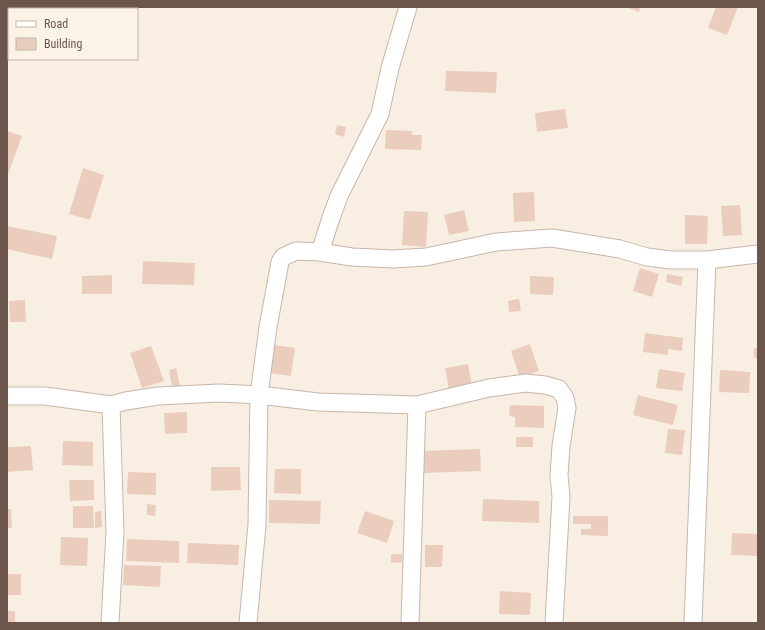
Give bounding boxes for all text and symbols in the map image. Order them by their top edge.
legend [8,8,138,60]
text: Road [44,17,68,31]
text: Building [44,37,82,51]

